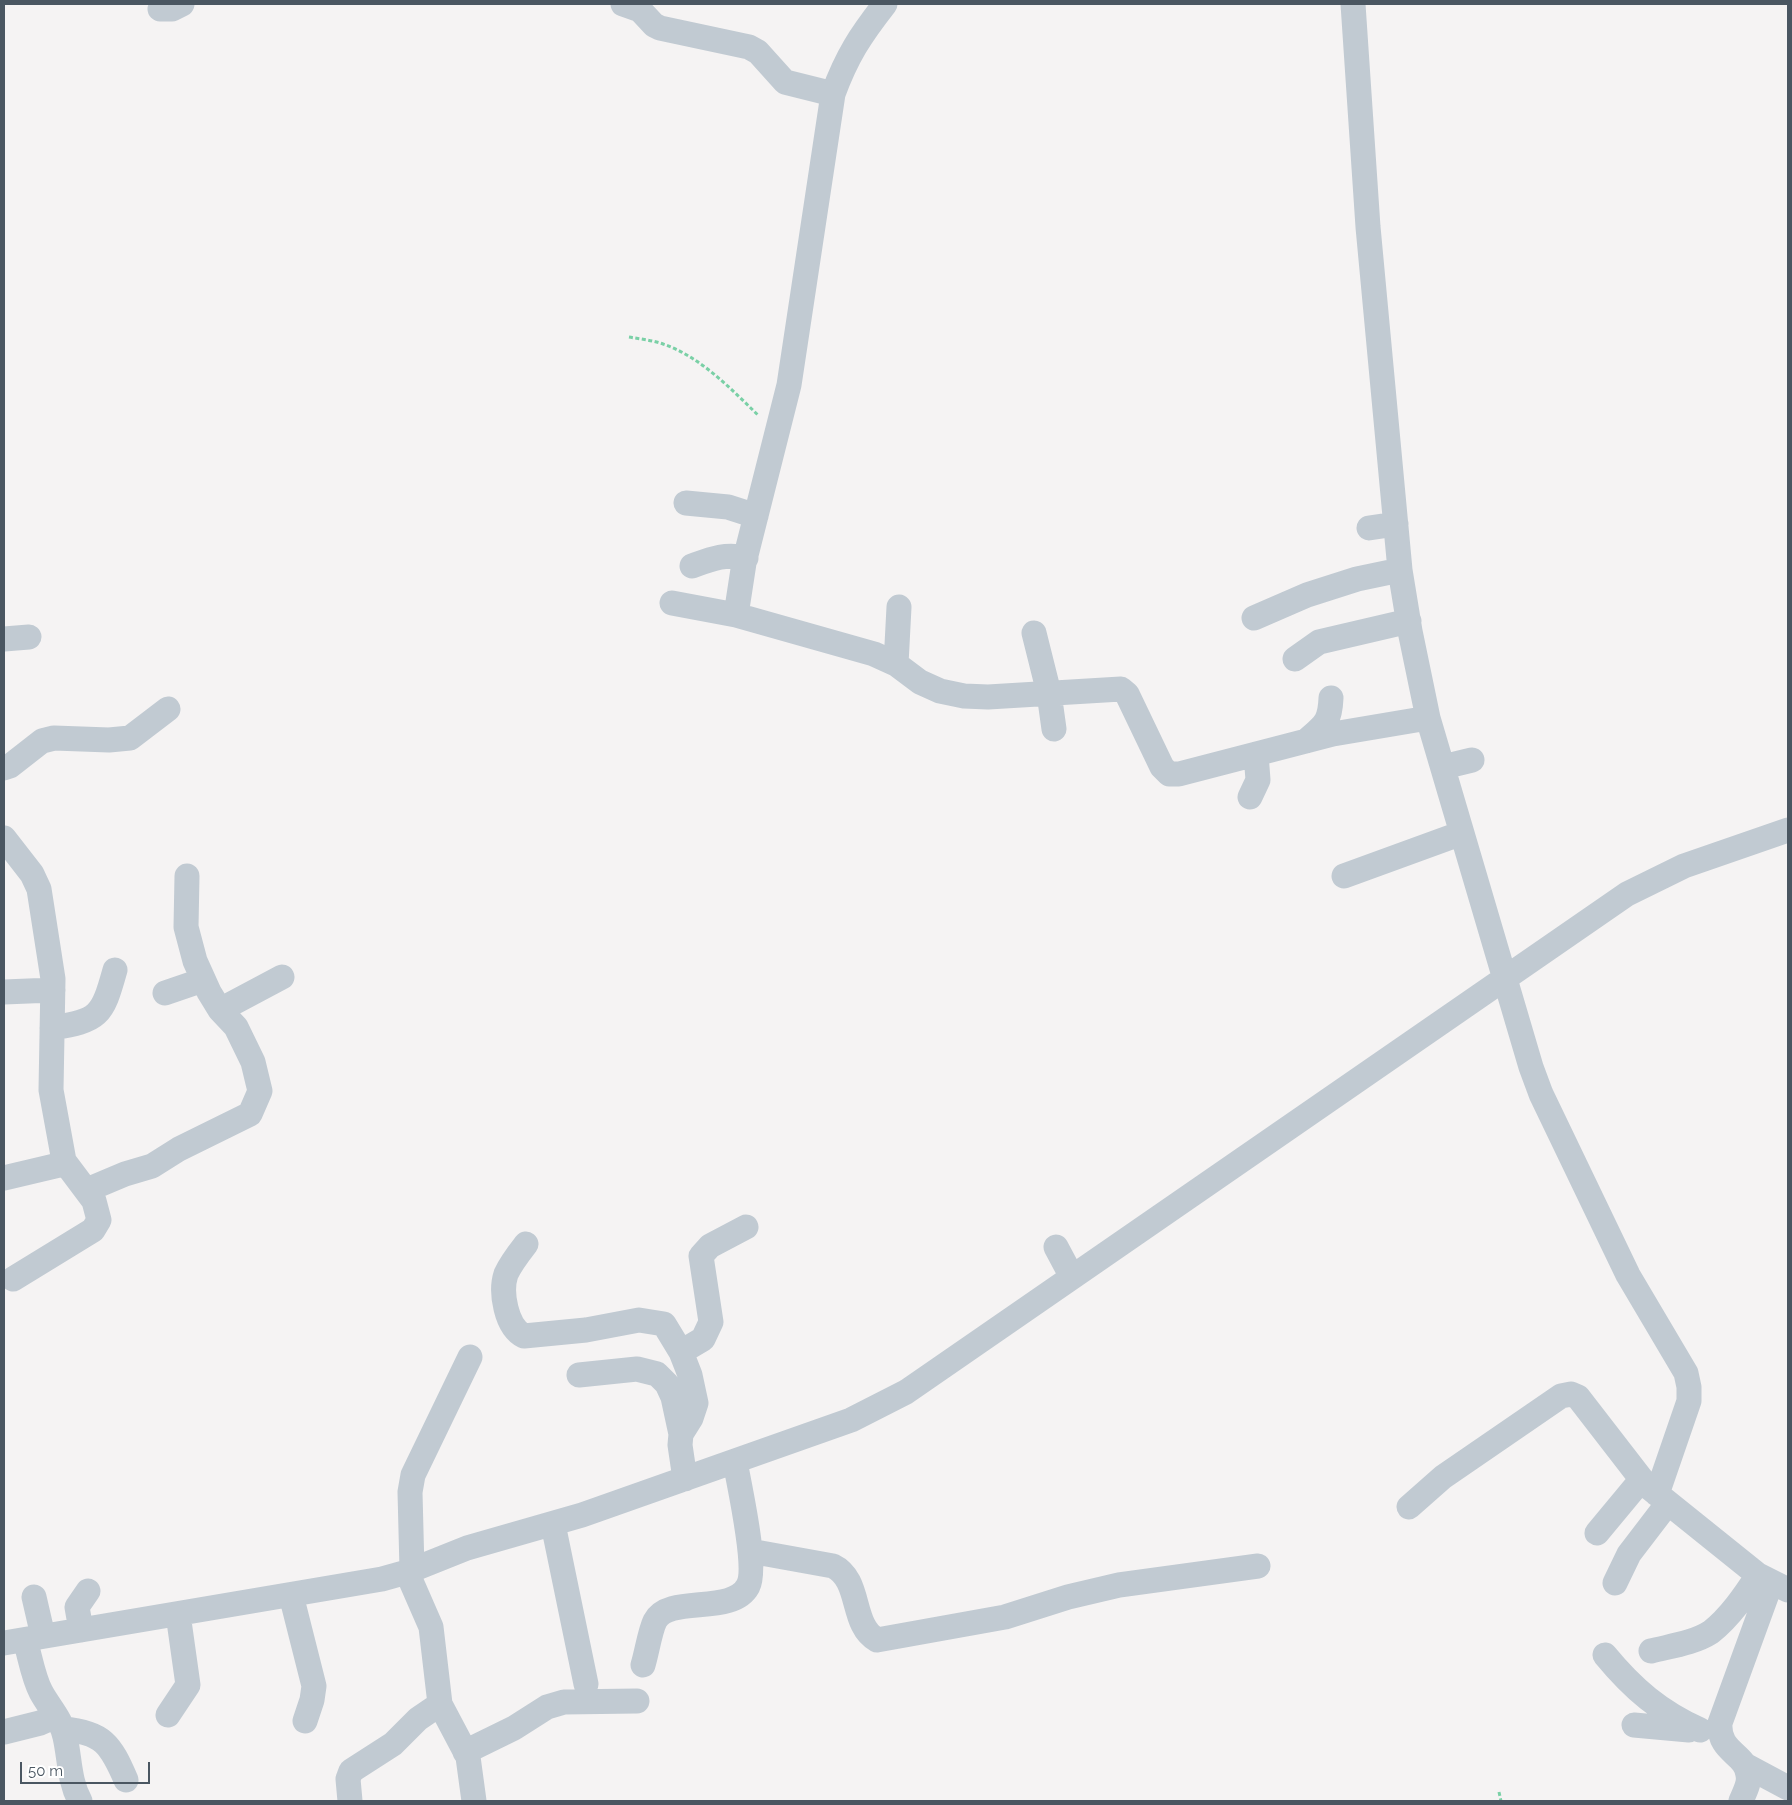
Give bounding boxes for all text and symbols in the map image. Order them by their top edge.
scale bar [22,1752,152,1784]
text: 50 m [28,1762,63,1780]

